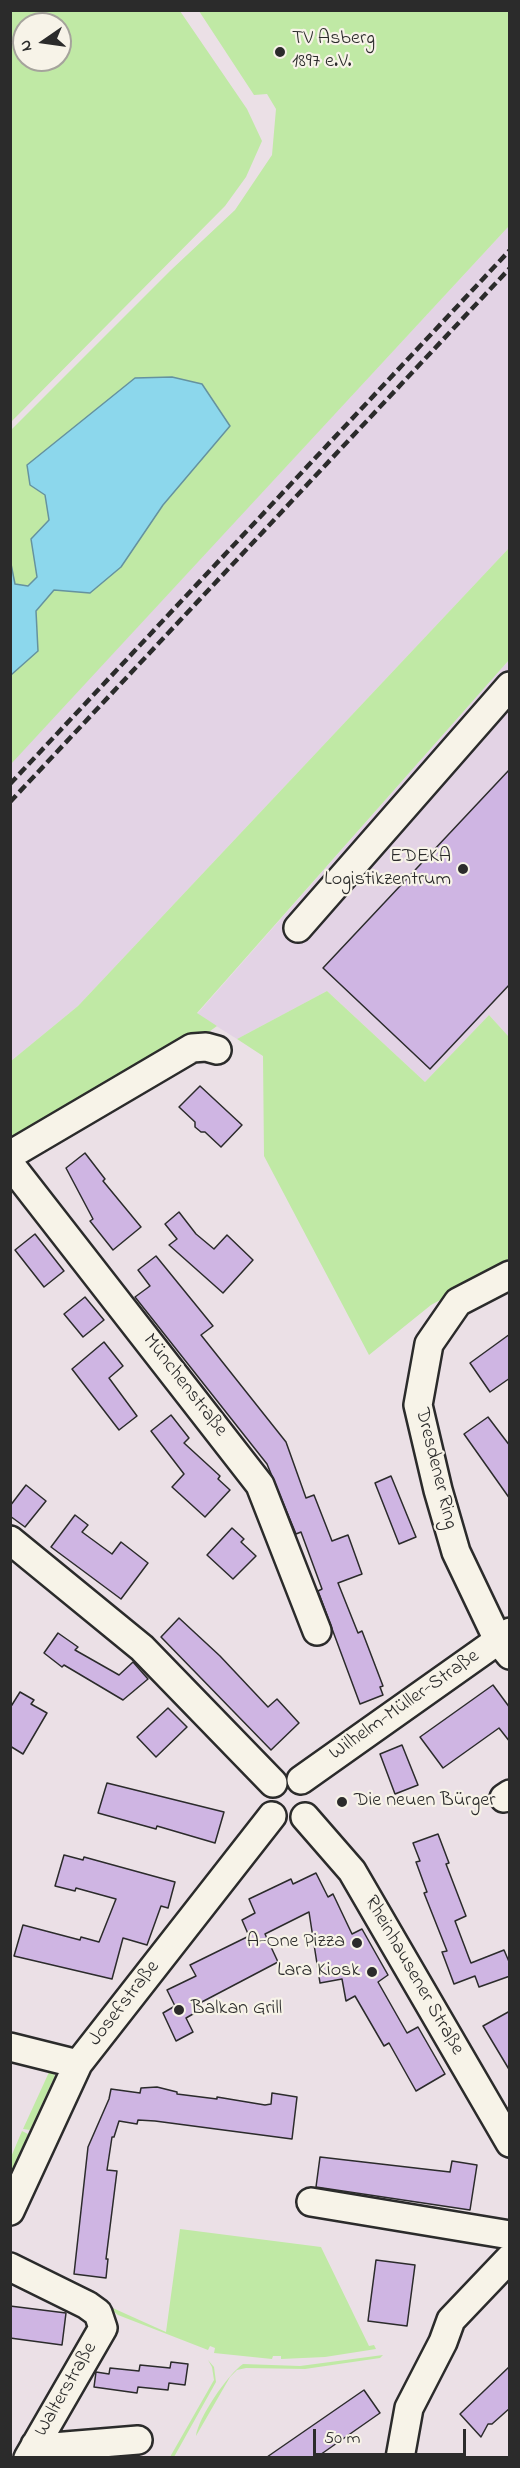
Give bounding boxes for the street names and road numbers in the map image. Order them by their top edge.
street label: Münchenstraße [136,1330,232,1442]
street label: Dresdener Ring [408,1406,462,1532]
street label: Wilhelm-Müller-Straße [326,1645,484,1767]
street label: Rheinhausener Straße [358,1892,468,2060]
street label: Josefstraße [84,1956,166,2052]
street label: Walterstraße [30,2339,104,2441]

